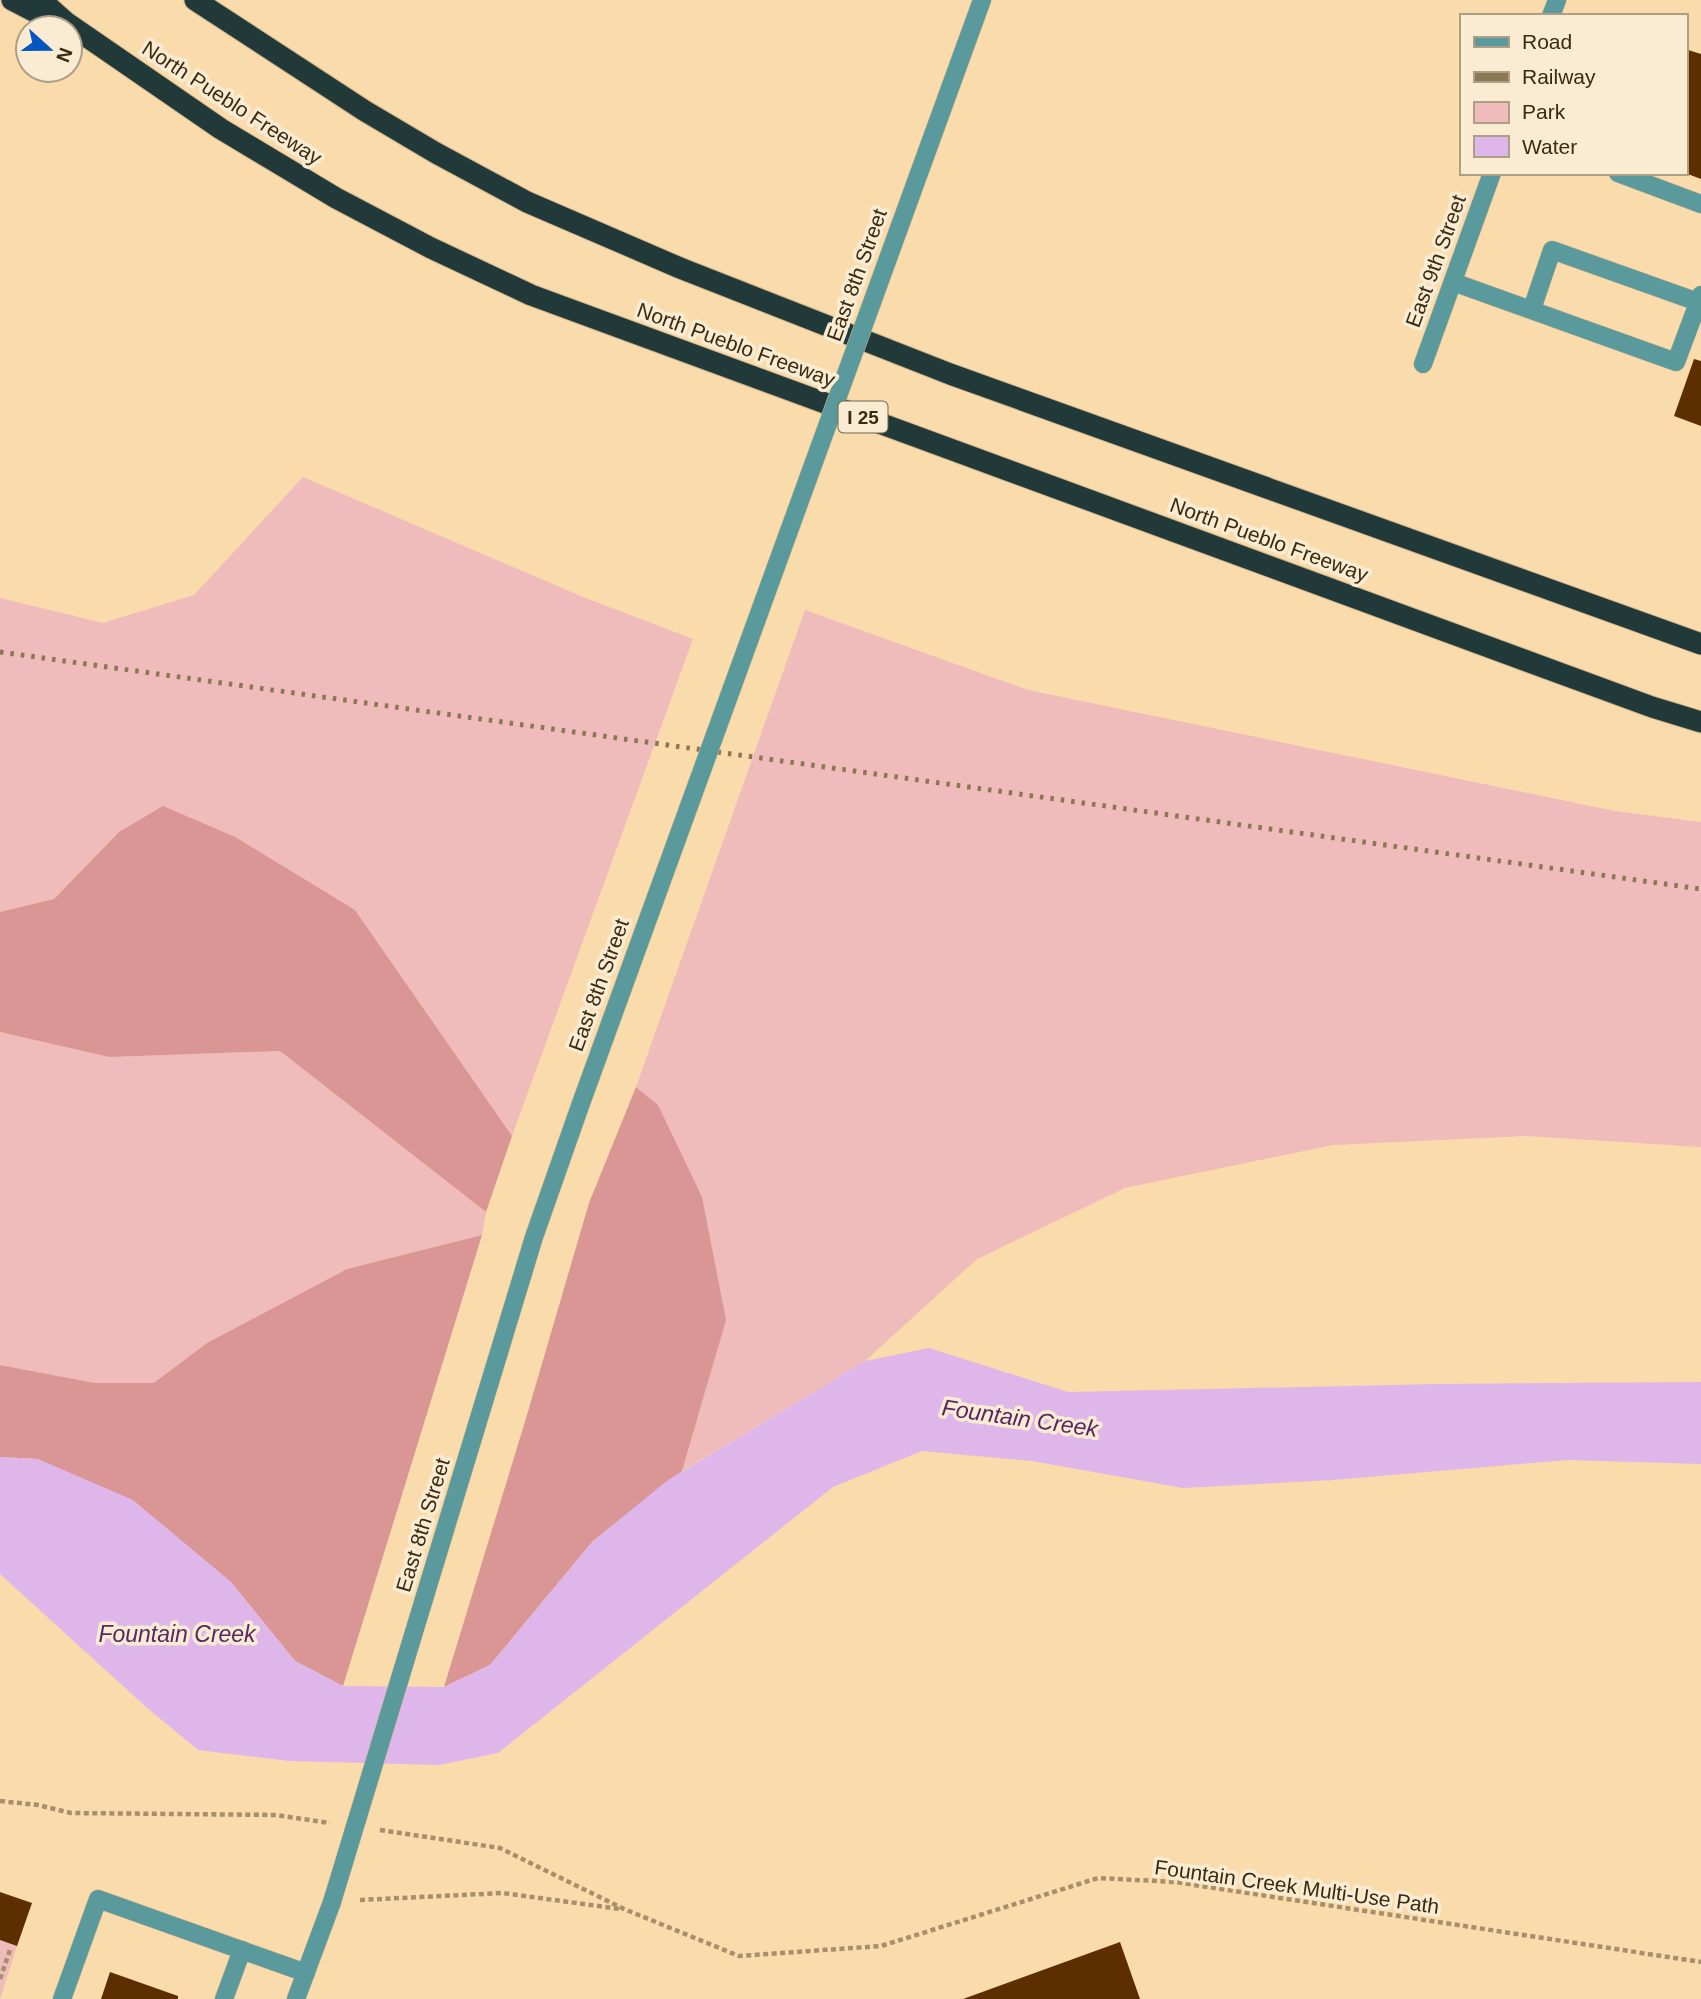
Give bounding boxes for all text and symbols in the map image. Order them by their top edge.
north arrow [14,14,84,84]
legend [1460,14,1687,175]
text: Road [1522,30,1572,53]
street label: North Pueblo Freeway [138,36,327,169]
text: N [52,45,77,65]
text: Railway [1522,65,1596,88]
text: Park [1522,100,1566,123]
text: Water [1522,135,1577,158]
street label: East 9th Street [1401,191,1470,330]
street label: East 8th Street [822,205,891,344]
street label: North Pueblo Freeway [634,298,839,391]
road number: I 25 [838,402,888,432]
street label: North Pueblo Freeway [1167,493,1372,586]
street label: East 8th Street [564,915,633,1054]
water label: Fountain Creek [940,1394,1101,1442]
street label: East 8th Street [391,1455,454,1595]
water label: Fountain Creek [98,1621,257,1647]
street label: Fountain Creek Multi-Use Path [1153,1855,1441,1918]

